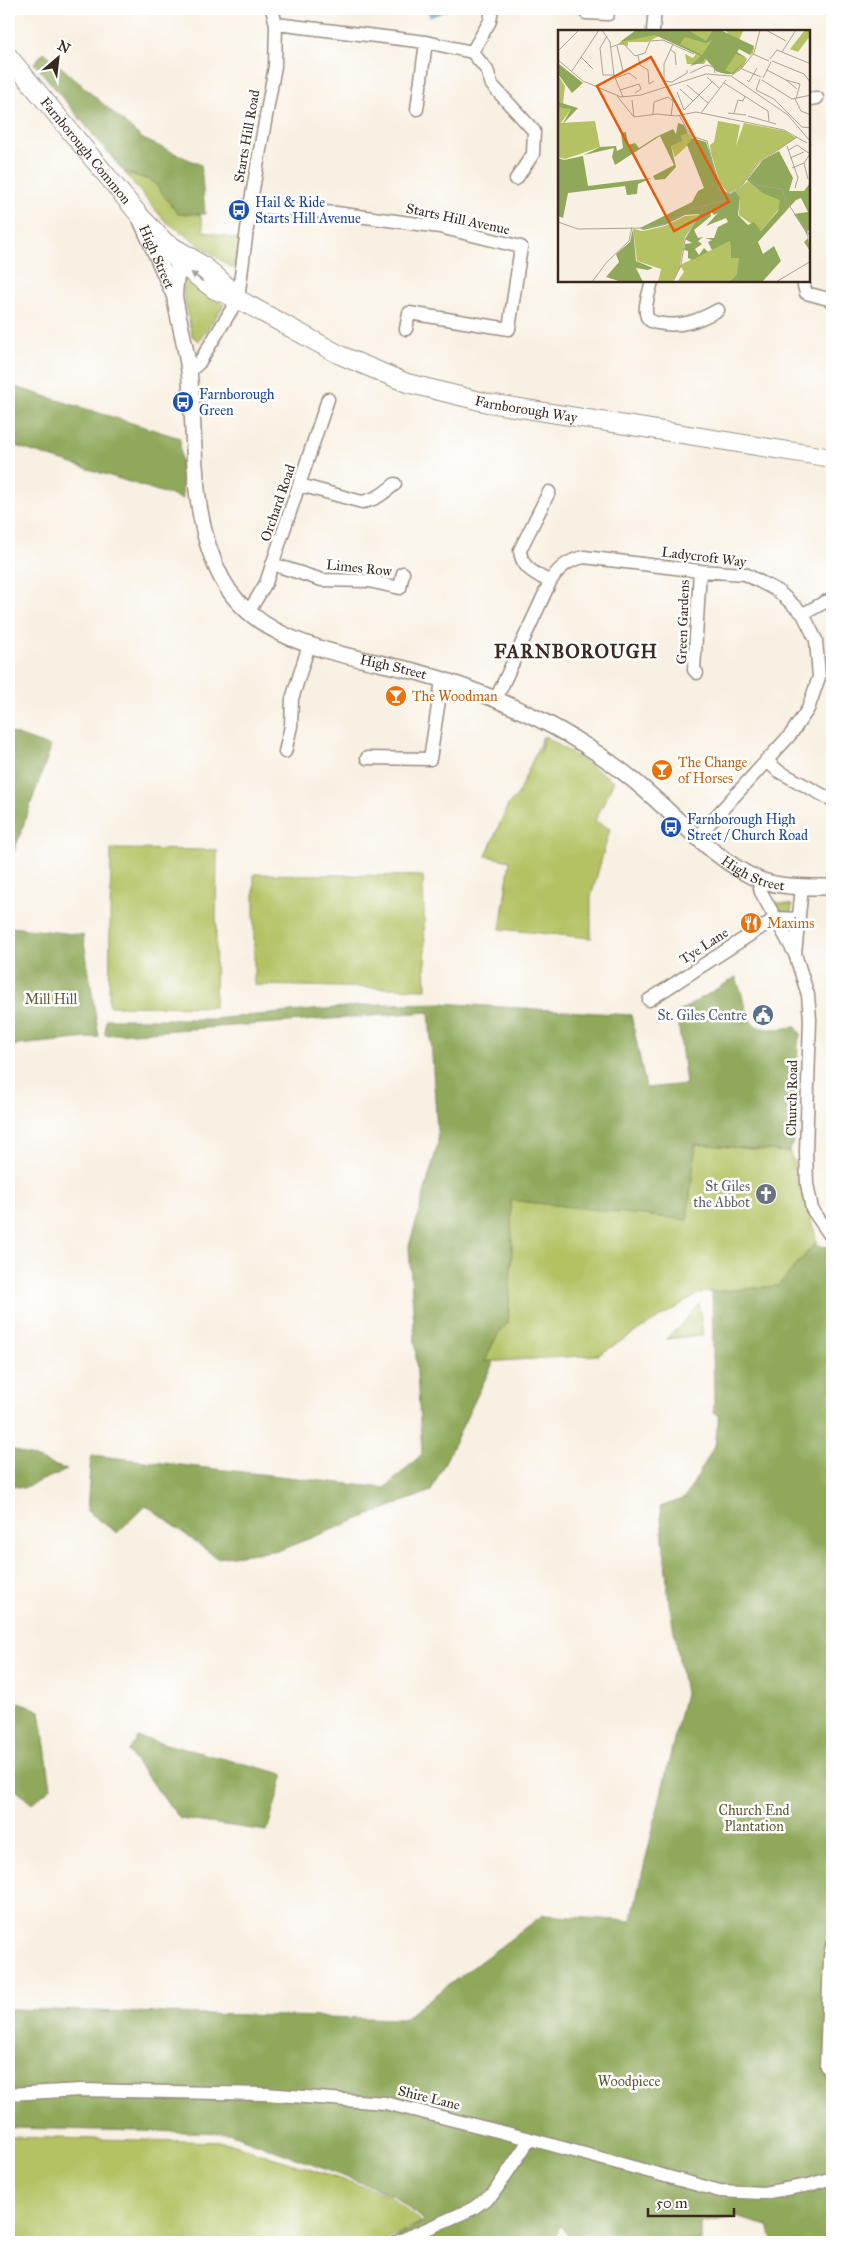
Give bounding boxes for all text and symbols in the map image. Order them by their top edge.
inset map [558,30,811,282]
north arrow [32,32,82,82]
text: N [55,37,73,57]
street label: Starts Hill Road [230,88,264,184]
street label: Farnborough Common [37,93,135,208]
place label: Hail & Ride Starts Hill Avenue [255,194,361,227]
bus stop icon: Hail & Ride Starts Hill Avenue [227,198,251,222]
street label: Starts Hill Avenue [404,200,512,238]
street label: High Street [136,222,179,291]
one-way arrow [190,272,204,282]
place label: Farnborough Green [199,386,275,419]
bus stop icon: Farnborough Green [171,390,195,414]
street label: Farnborough Way [473,392,579,426]
street label: Orchard Road [257,462,299,544]
street label: Ladycroft Way [661,543,748,571]
street label: Limes Row [325,556,393,580]
street label: Green Gardens [673,579,693,665]
district label: FARNBOROUGH [494,640,658,663]
street label: High Street [358,651,429,683]
bar icon: The Woodman [384,684,408,708]
place label: The Woodman [412,688,498,705]
place label: The Change of Horses [678,754,748,787]
bar icon: The Change of Horses [650,758,674,782]
place label: Farnborough High Street / Church Road [687,811,808,844]
bus stop icon: Farnborough High Street / Church Road [659,815,683,839]
street label: High Street [718,852,786,894]
restaurant icon: Maxims [739,911,763,935]
place label: Maxims [767,915,814,932]
street label: Tye Lane [677,924,732,968]
park label: Mill Hill [25,991,77,1008]
public building icon: St. Giles Centre [751,1003,775,1027]
place label: St. Giles Centre [657,1007,747,1024]
street label: Church Road [783,1060,801,1136]
place label: St Giles the Abbot [693,1178,750,1211]
church icon: St Giles the Abbot [754,1182,778,1206]
park label: Church End Plantation [718,1802,790,1835]
park label: Woodpiece [598,2073,660,2090]
street label: Shire Lane [396,2082,462,2114]
scale bar [648,2186,735,2218]
text: 50 m [656,2194,688,2212]

